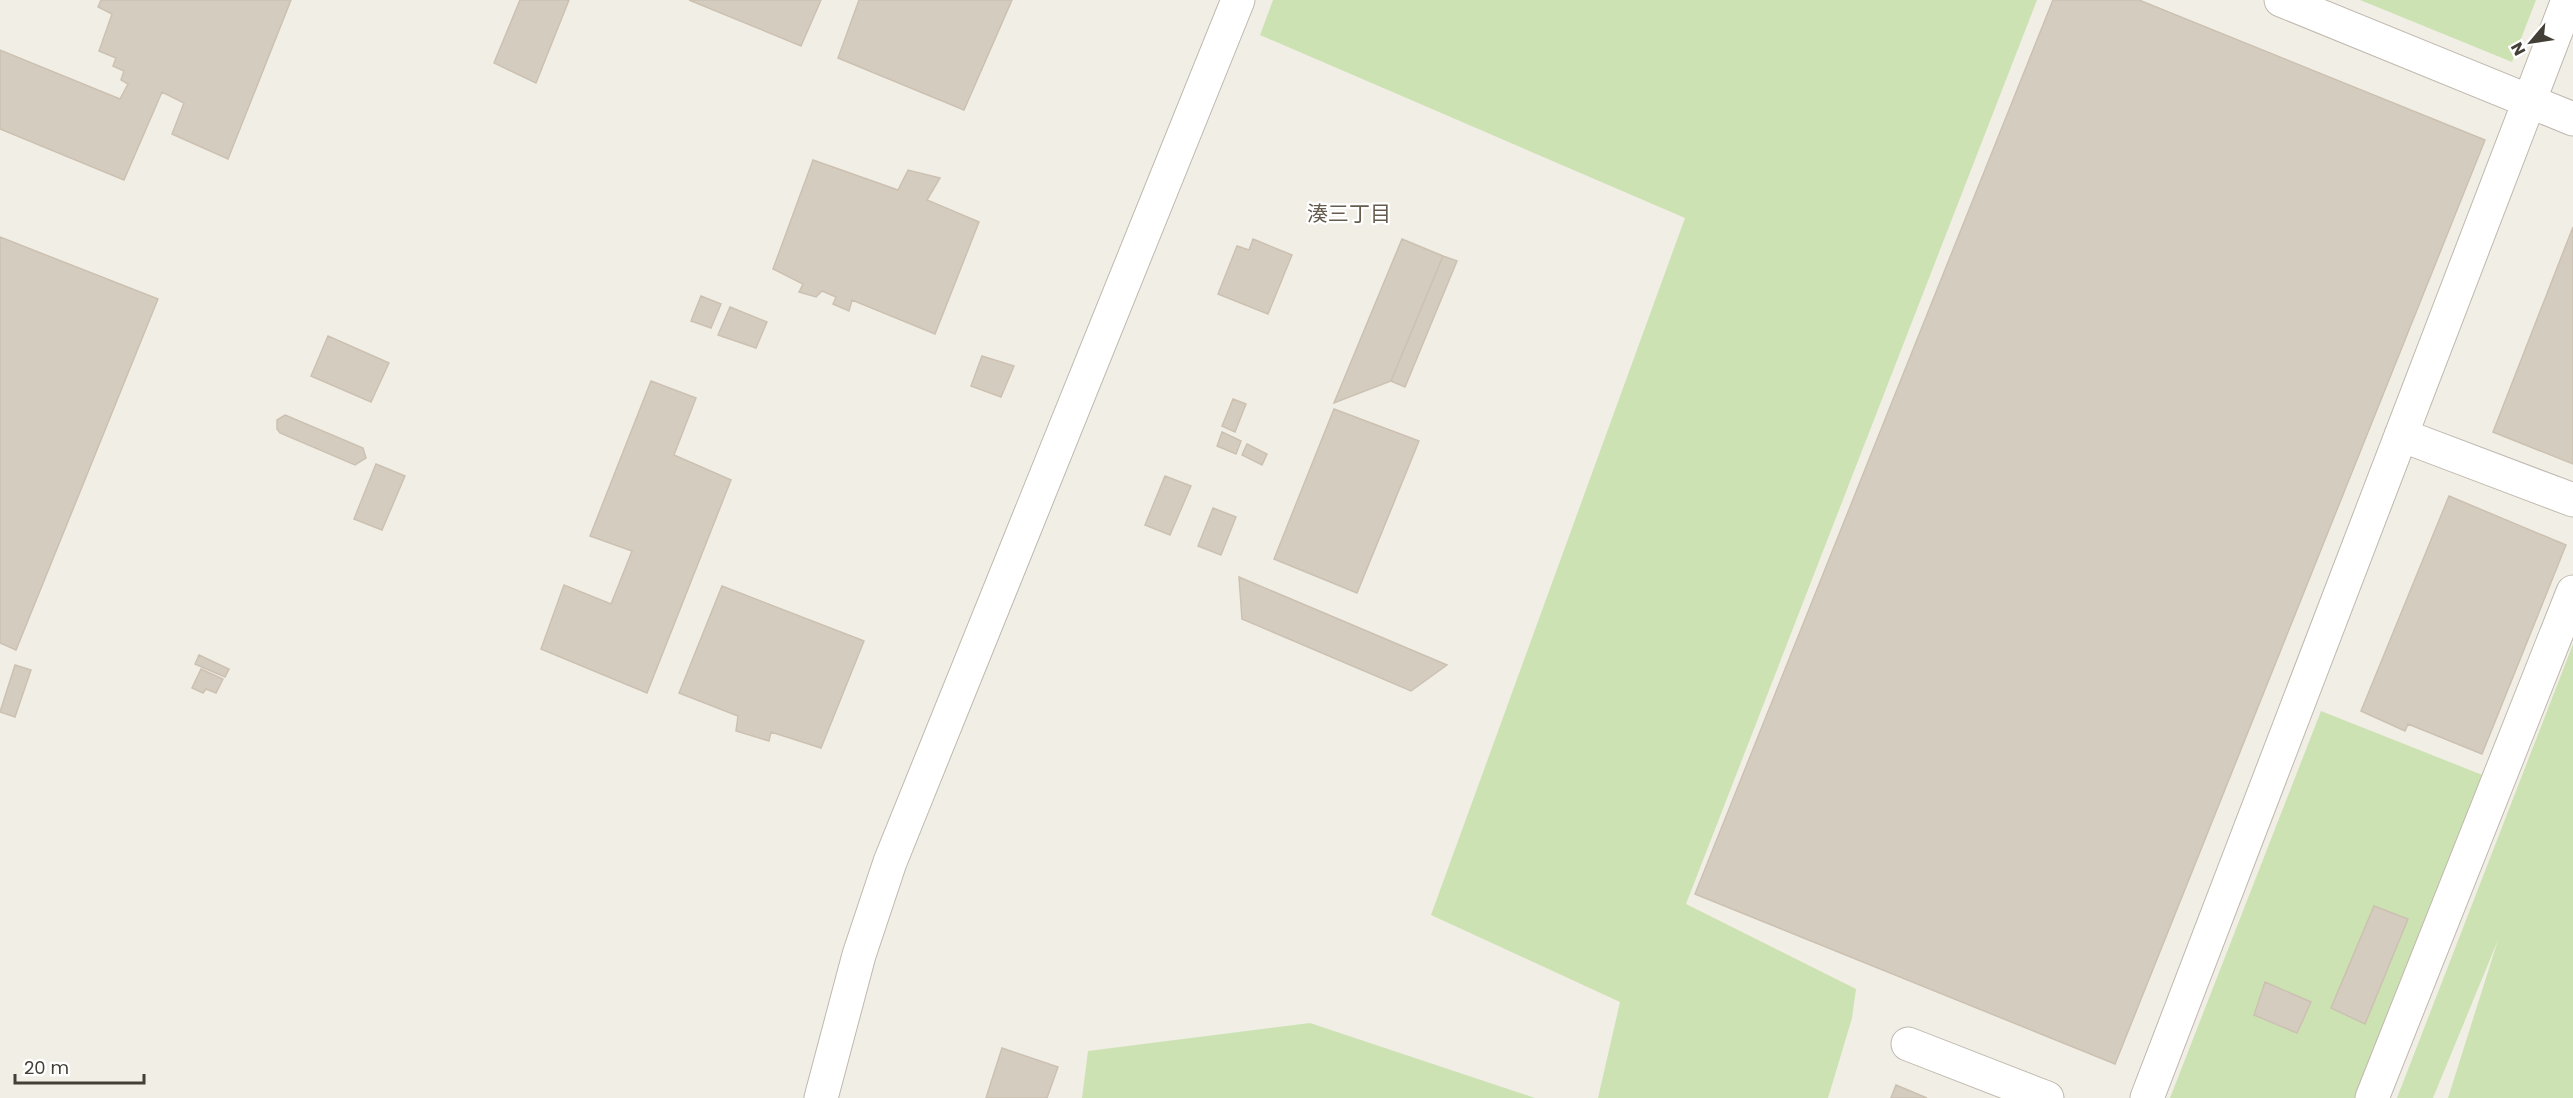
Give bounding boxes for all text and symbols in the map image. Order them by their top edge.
north arrow [2501,12,2561,72]
text: N [2505,38,2531,60]
district label: 湊三丁目 [1307,199,1391,228]
scale bar [15,1047,144,1085]
text: 20 m [24,1055,69,1080]

